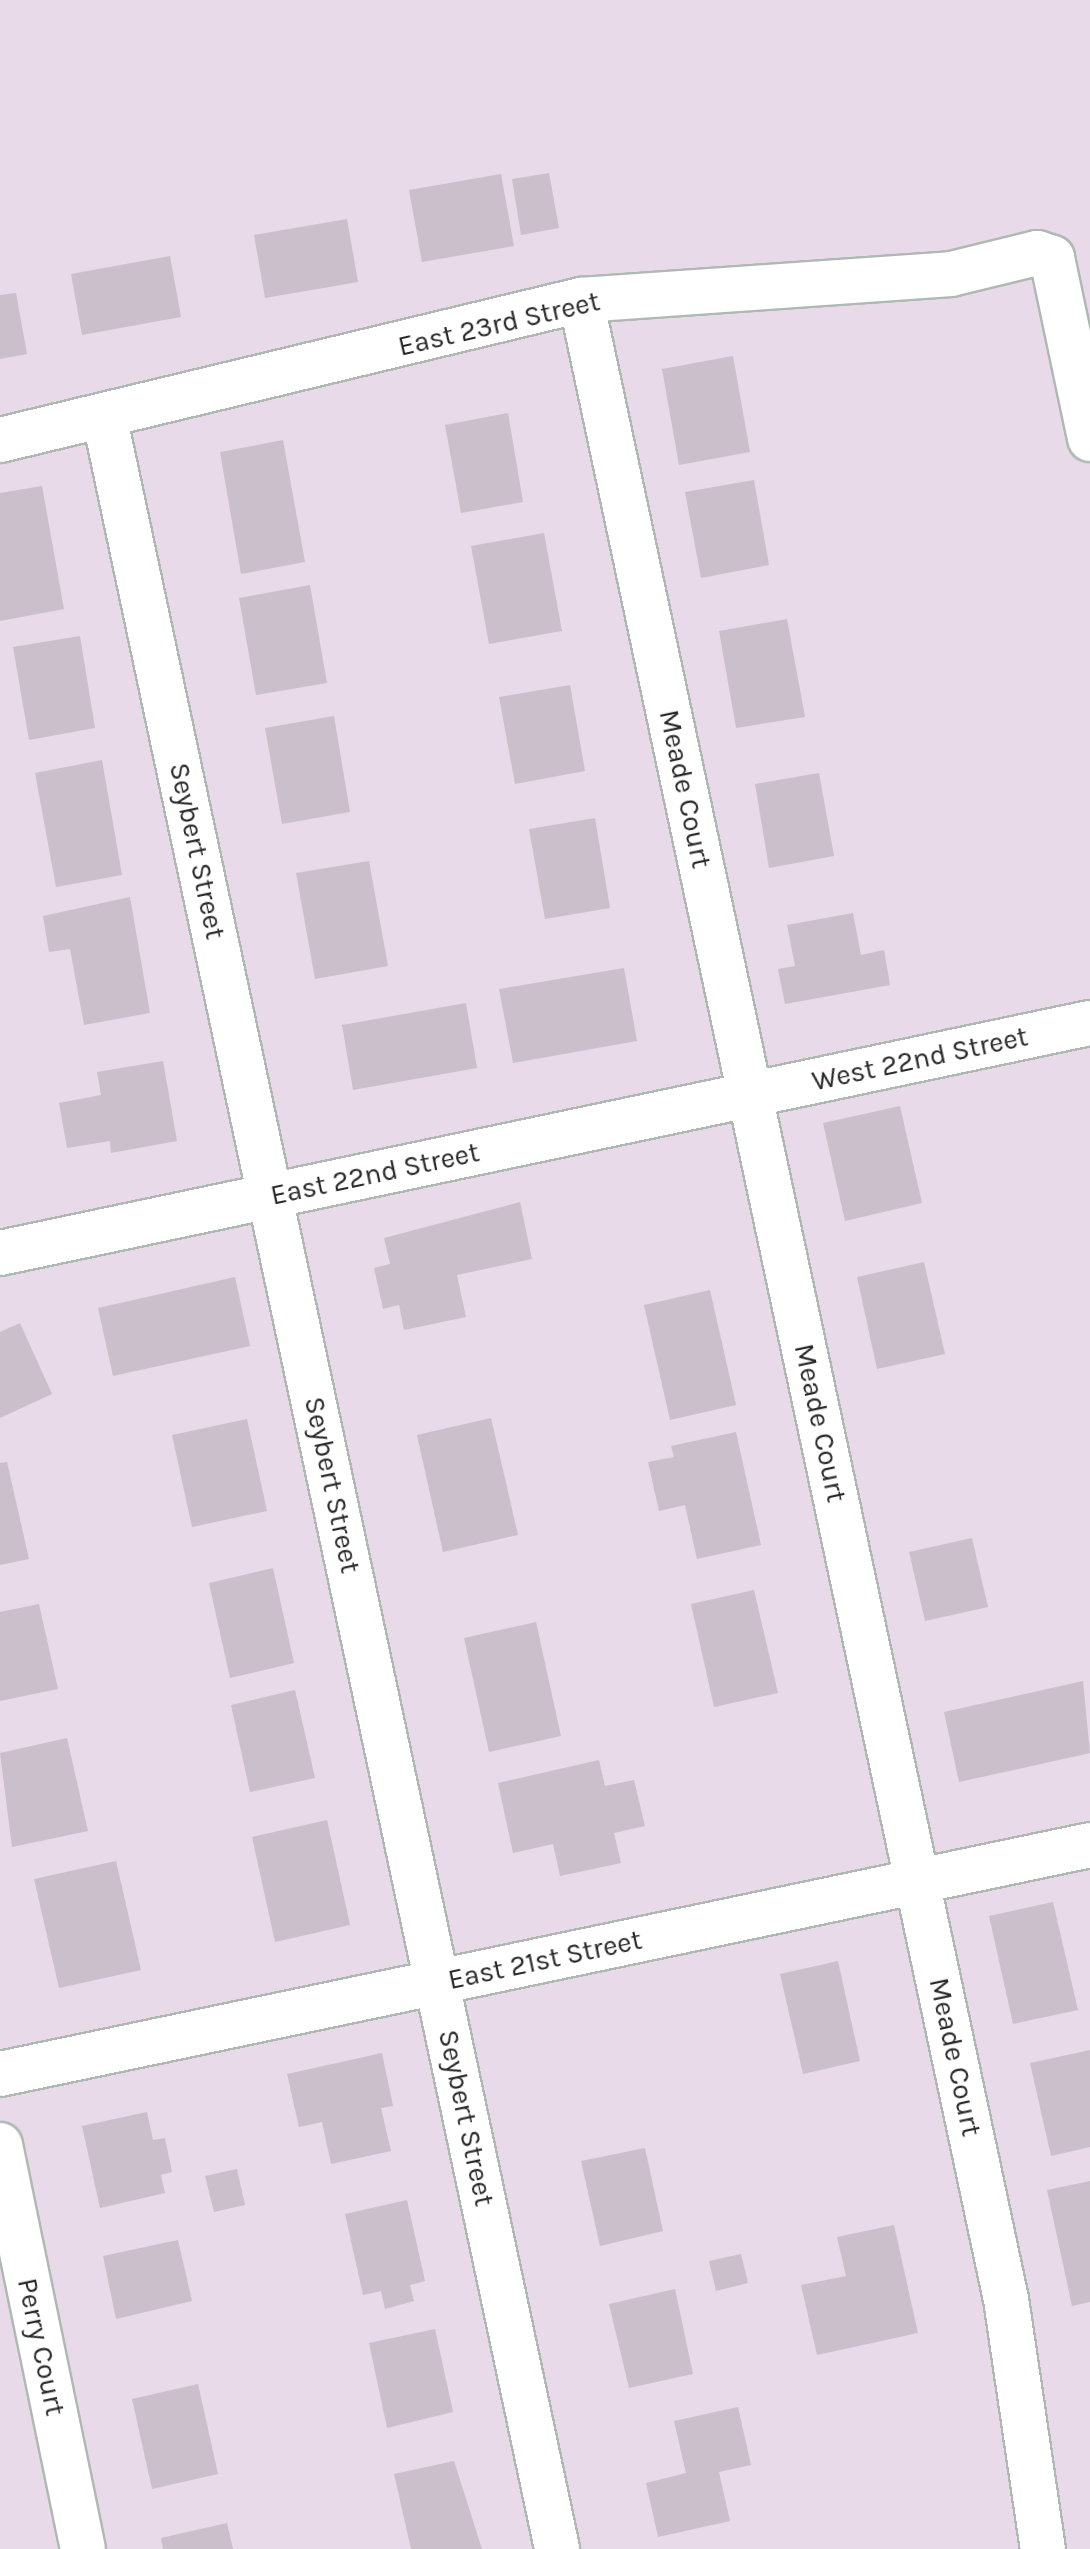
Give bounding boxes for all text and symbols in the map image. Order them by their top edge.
street label: East 23rd Street [395,284,603,364]
street label: Meade Court [652,707,718,871]
street label: Seybert Street [162,760,232,942]
street label: West 22nd Street [809,1020,1031,1098]
street label: East 22nd Street [268,1135,482,1213]
street label: Meade Court [787,1341,853,1505]
street label: Seybert Street [297,1394,367,1576]
street label: East 21st Street [445,1923,645,1997]
street label: Meade Court [922,1975,988,2139]
street label: Seybert Street [431,2027,501,2209]
street label: Perry Court [10,2275,72,2419]

